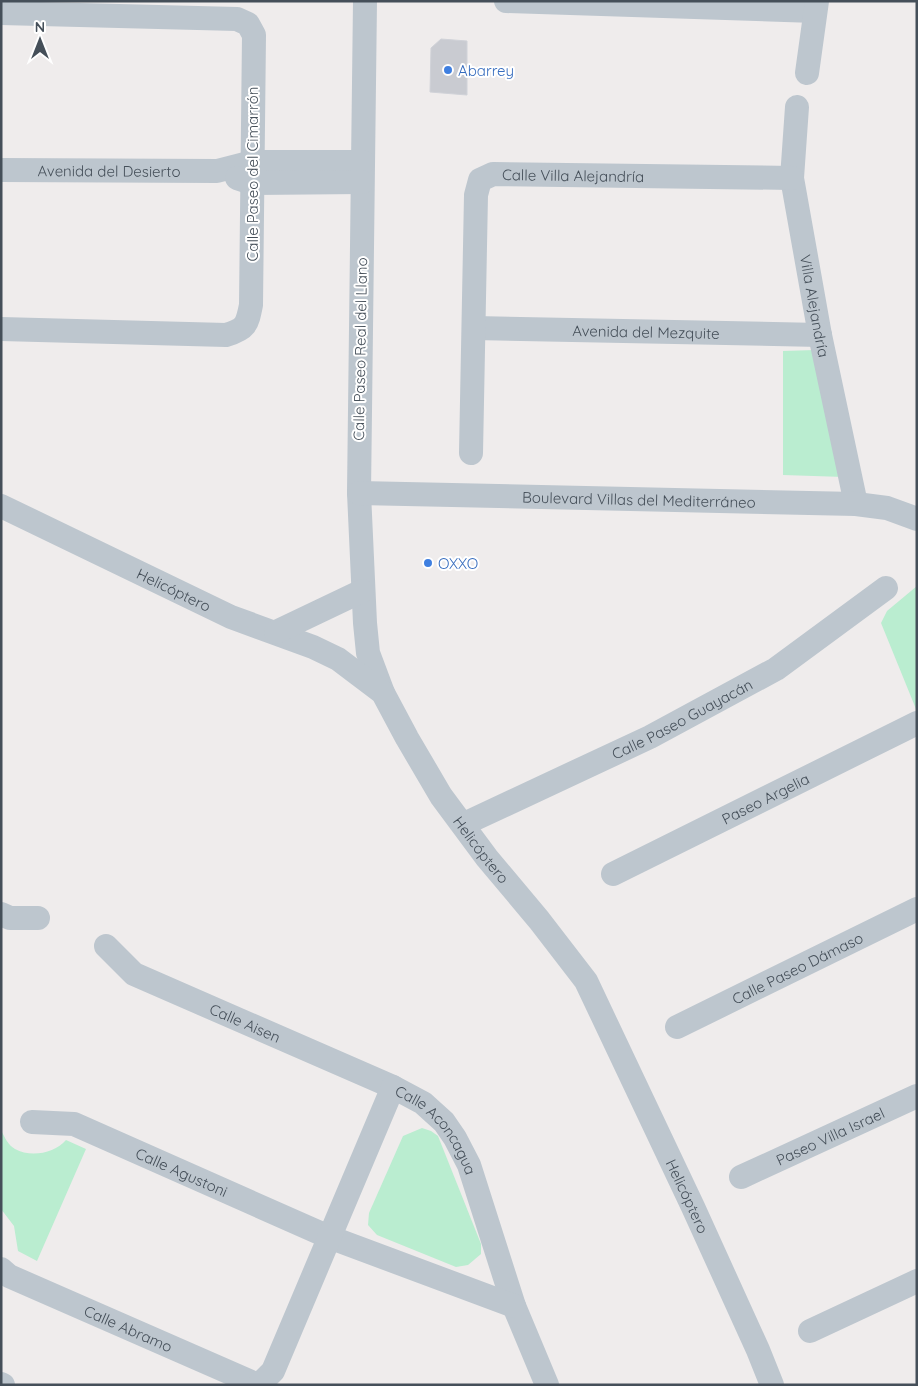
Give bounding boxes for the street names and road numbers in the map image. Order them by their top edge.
street label: Calle Paseo del Cimarrón [243,87,262,262]
street label: Avenida del Desierto [37,161,181,180]
street label: Calle Villa Alejandría [502,165,644,186]
street label: Villa Alejandría [796,253,834,359]
street label: Calle Paseo Real del Llano [349,257,371,441]
street label: Avenida del Mezquite [572,320,720,342]
street label: Boulevard Villas del Mediterráneo [522,487,756,511]
street label: Helicóptero [134,564,214,615]
street label: Calle Paseo Guayacán [608,674,755,763]
street label: Paseo Argelia [718,769,812,828]
street label: Helicóptero [449,812,513,887]
street label: Calle Paseo Dámaso [729,928,866,1008]
street label: Calle Aisen [207,999,284,1046]
street label: Calle Aconcagua [392,1081,481,1177]
street label: Paseo Villa Israel [773,1103,887,1169]
street label: Calle Agustoni [133,1143,231,1200]
street label: Helicóptero [662,1156,713,1236]
street label: Calle Abramo [81,1301,176,1356]

